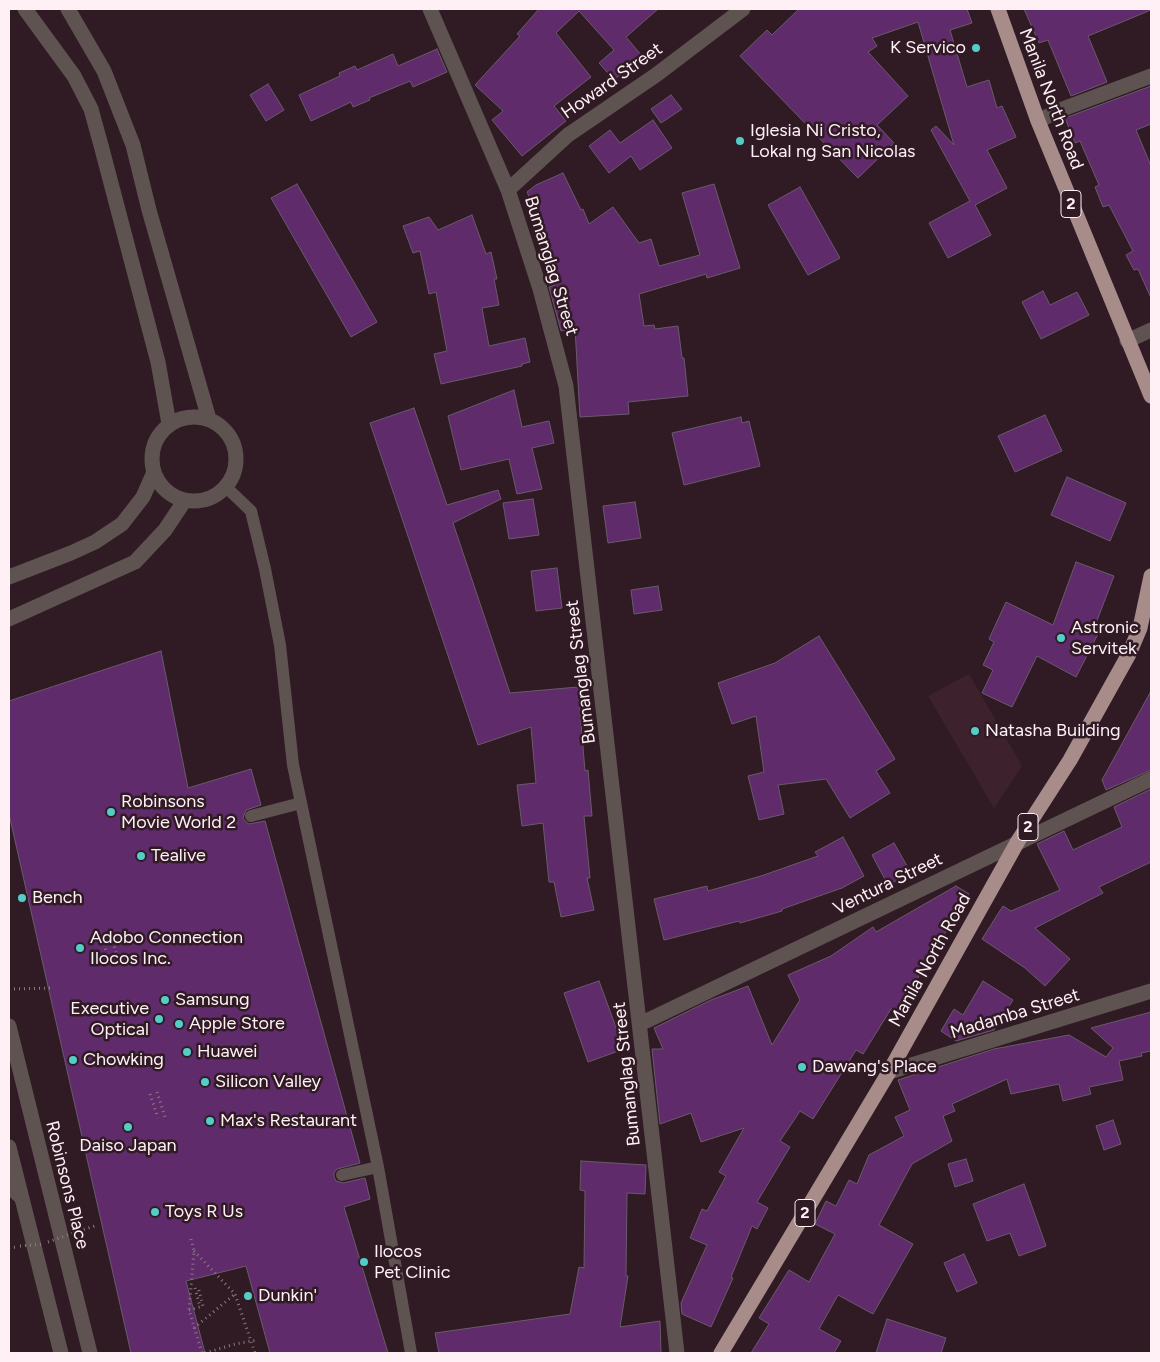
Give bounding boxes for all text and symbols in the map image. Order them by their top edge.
street label: Manila North Road [1014,25,1088,173]
place label: K Servico [890,37,966,59]
street label: Howard Street [557,38,667,124]
marker: K Servico [970,42,982,54]
place label: Iglesia Ni Cristo, Lokal ng San Nicolas [750,120,916,162]
marker: Iglesia Ni Cristo, Lokal ng San Nicolas [734,135,746,147]
road number: 2 [1061,190,1081,218]
street label: Bumanglag Street [520,194,582,338]
street label: Bumanglag Street [561,599,601,745]
place label: Astronic Servitek [1071,617,1139,660]
marker: Astronic Servitek [1055,632,1067,644]
place label: Natasha Building [985,720,1121,742]
marker: Natasha Building [969,725,981,737]
place label: Robinsons Movie World 2 [121,791,236,834]
marker: Robinsons Movie World 2 [105,806,117,818]
road number: 2 [1018,814,1038,840]
place label: Tealive [151,845,206,867]
street label: Ventura Street [830,848,946,920]
marker: Tealive [135,850,147,862]
place label: Bench [32,887,83,909]
street label: Manila North Road [884,889,976,1031]
marker: Bench [16,892,28,904]
place label: Adobo Connection Ilocos Inc. [90,927,243,970]
marker: Adobo Connection Ilocos Inc. [74,942,86,954]
street label: Madamba Street [948,984,1082,1044]
place label: Samsung [175,989,250,1011]
marker: Samsung [159,994,171,1006]
place label: Executive Optical [70,998,149,1040]
street label: Bumanglag Street [609,1001,645,1147]
marker: Executive Optical [153,1013,165,1025]
place label: Apple Store [189,1013,285,1035]
marker: Apple Store [173,1018,185,1030]
place label: Huawei [197,1041,258,1063]
marker: Huawei [181,1046,193,1058]
place label: Chowking [83,1049,164,1071]
marker: Chowking [67,1054,79,1066]
place label: Dawang's Place [812,1056,937,1078]
marker: Dawang's Place [796,1061,808,1073]
place label: Silicon Valley [215,1071,321,1093]
marker: Silicon Valley [199,1076,211,1088]
place label: Max's Restaurant [220,1110,357,1132]
marker: Max's Restaurant [204,1115,216,1127]
street label: Robinsons Place [41,1119,93,1251]
marker: Daiso Japan [122,1121,134,1133]
place label: Daiso Japan [79,1135,177,1157]
road number: 2 [795,1200,815,1226]
place label: Toys R Us [165,1201,243,1223]
marker: Toys R Us [149,1206,161,1218]
place label: Ilocos Pet Clinic [374,1241,450,1284]
marker: Ilocos Pet Clinic [358,1256,370,1268]
place label: Dunkin' [258,1285,317,1307]
marker: Dunkin' [242,1290,254,1302]

